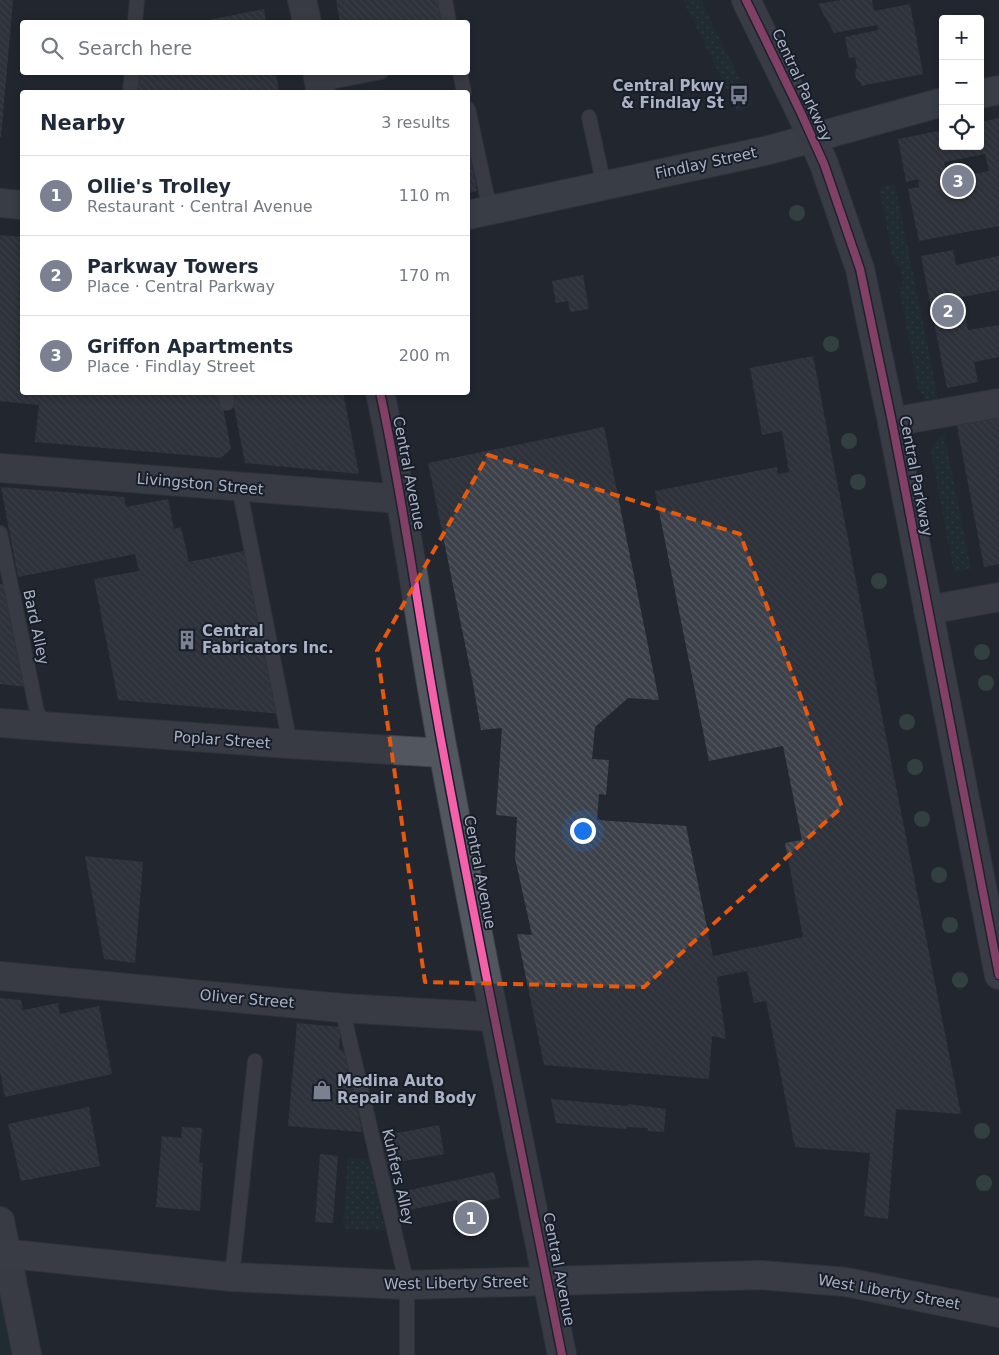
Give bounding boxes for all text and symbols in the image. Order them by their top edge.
map controls [939,15,984,150]
button: + [939,15,984,60]
search box [20,20,470,75]
street label: Central Parkway [768,26,836,144]
icon: search [38,34,66,62]
text: Search here [78,37,192,59]
button: − [939,60,984,105]
place label: Central Pkwy & Findlay St [612,77,724,112]
bus stop icon: Central Pkwy & Findlay St [728,84,750,106]
button: locate [939,105,984,150]
text: Nearby [40,111,125,135]
text: 3 results [381,113,450,132]
street label: Findlay Street [654,143,759,183]
pin: 3 [942,162,974,200]
text: Ollie's Trolley [87,175,231,197]
text: 1 [50,186,62,205]
text: 110 m [399,186,450,205]
text: Restaurant · Central Avenue [87,197,313,216]
text: Parkway Towers [87,255,259,277]
text: 2 [50,266,62,285]
text: 170 m [399,266,450,285]
text: Place · Central Parkway [87,277,275,296]
pin: 2 [932,292,964,330]
text: Griffon Apartments [87,335,293,357]
text: 3 [50,346,62,365]
text: 200 m [399,346,450,365]
text: Place · Findlay Street [87,357,255,376]
street label: Central Parkway [896,414,937,538]
street label: Central Avenue [389,415,429,531]
street label: Livingston Street [136,469,264,499]
street label: Bard Alley [19,588,53,666]
place label: Central Fabricators Inc. [202,622,334,657]
building icon: Central Fabricators Inc. [176,629,198,651]
street label: Poplar Street [173,728,271,752]
street label: Central Avenue [460,814,500,930]
your location [570,818,596,844]
street label: Oliver Street [199,986,295,1012]
place label: Medina Auto Repair and Body [337,1072,477,1107]
shop icon: Medina Auto Repair and Body [311,1079,333,1101]
street label: Kuhfers Alley [378,1127,418,1227]
pin: 1 [455,1199,487,1237]
street label: Central Avenue [539,1211,579,1327]
street label: West Liberty Street [816,1271,962,1313]
street label: West Liberty Street [384,1273,528,1293]

